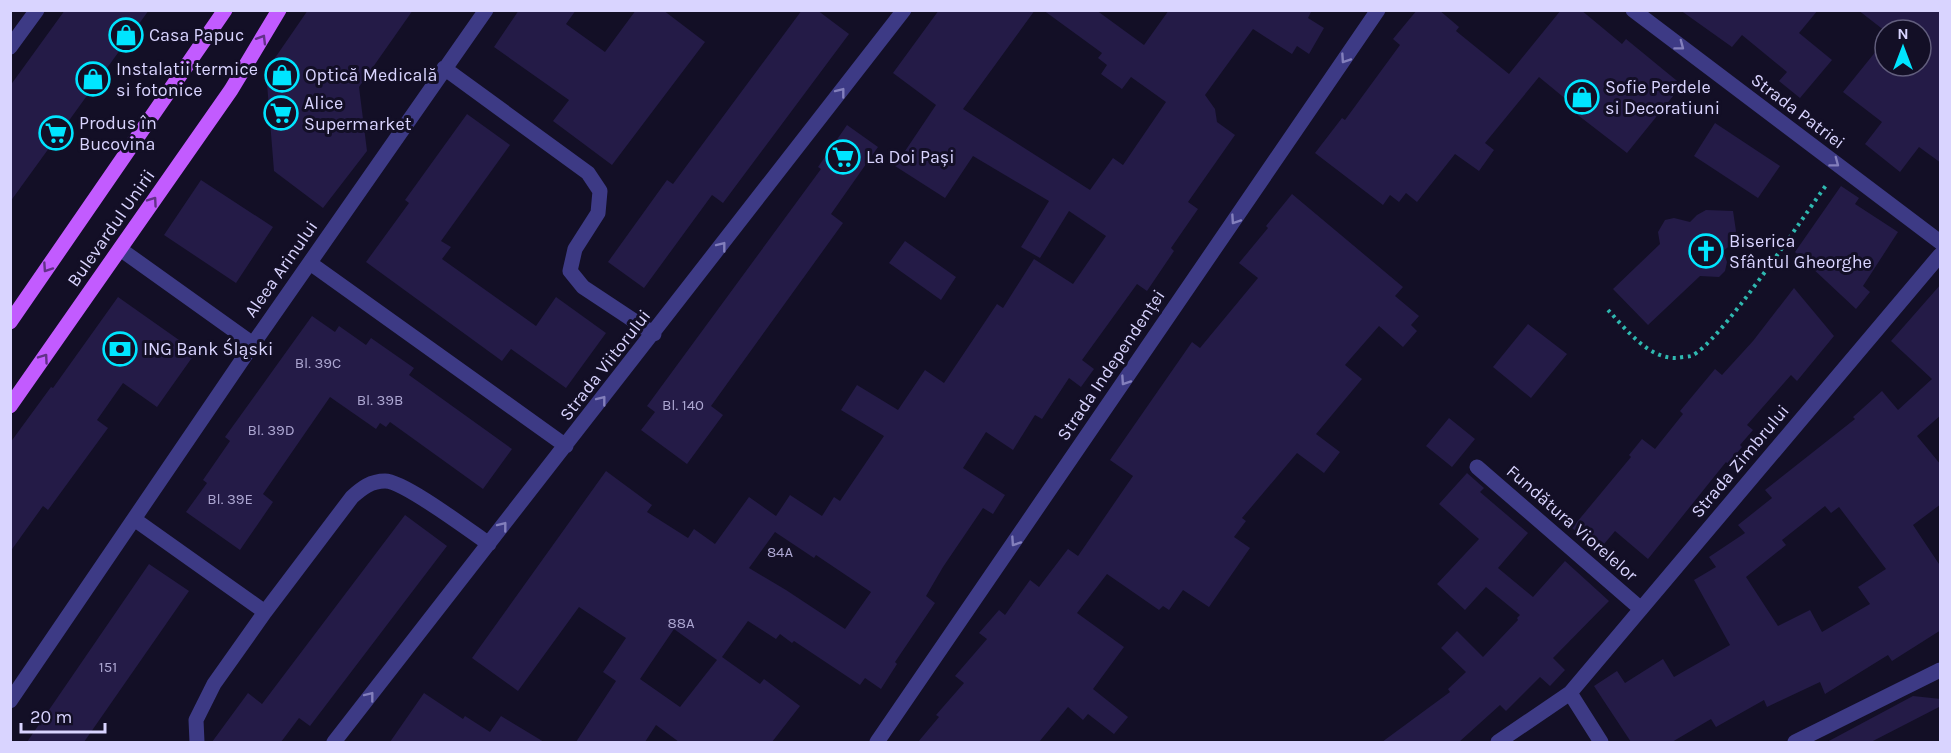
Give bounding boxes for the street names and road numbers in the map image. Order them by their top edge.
street label: Strada Patriei [1747,68,1849,154]
street label: Bulevardul Unirii [62,165,160,291]
street label: Aleea Arinului [239,216,323,322]
street label: Strada Independenței [1052,285,1170,445]
street label: Strada Viitorului [555,305,655,425]
street label: Strada Zimbrului [1686,400,1794,522]
street label: Fundătura Viorelelor [1502,460,1642,586]

